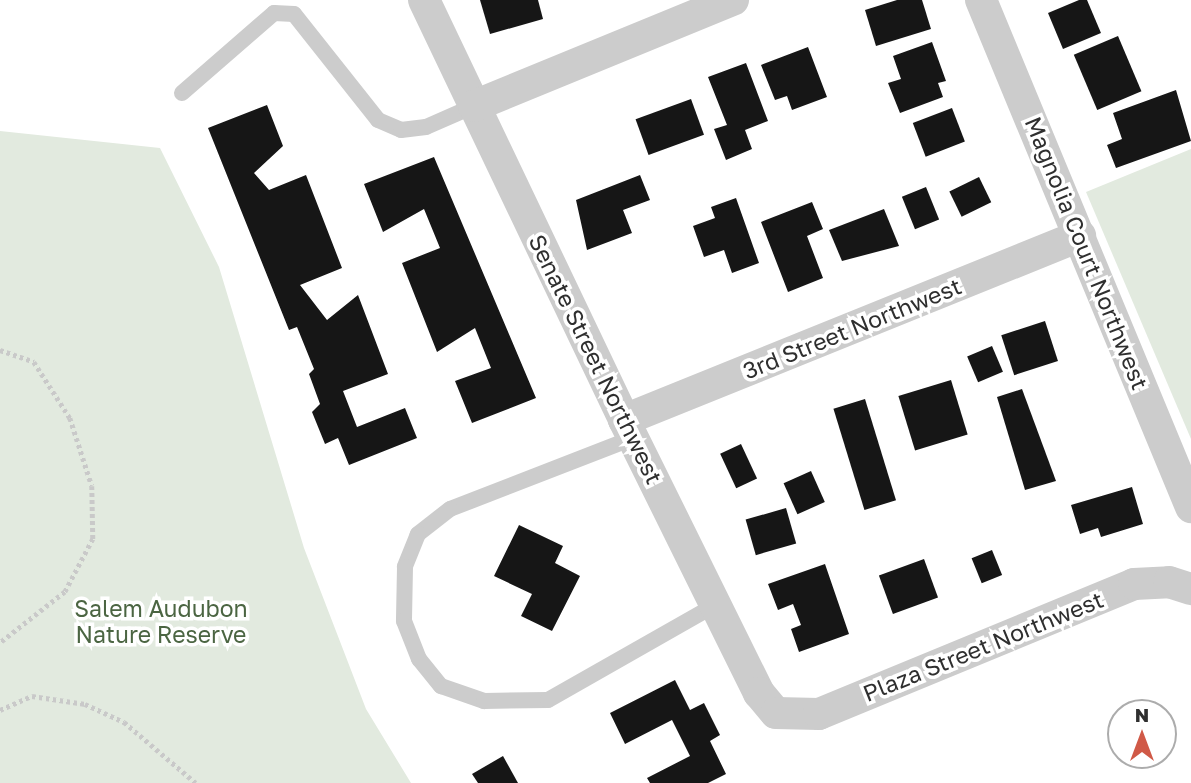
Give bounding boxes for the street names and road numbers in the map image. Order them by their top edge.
street label: Magnolia Court Northwest [1020,113,1154,393]
street label: Senate Street Northwest [524,230,668,488]
street label: 3rd Street Northwest [739,272,965,384]
street label: Plaza Street Northwest [859,585,1107,707]

